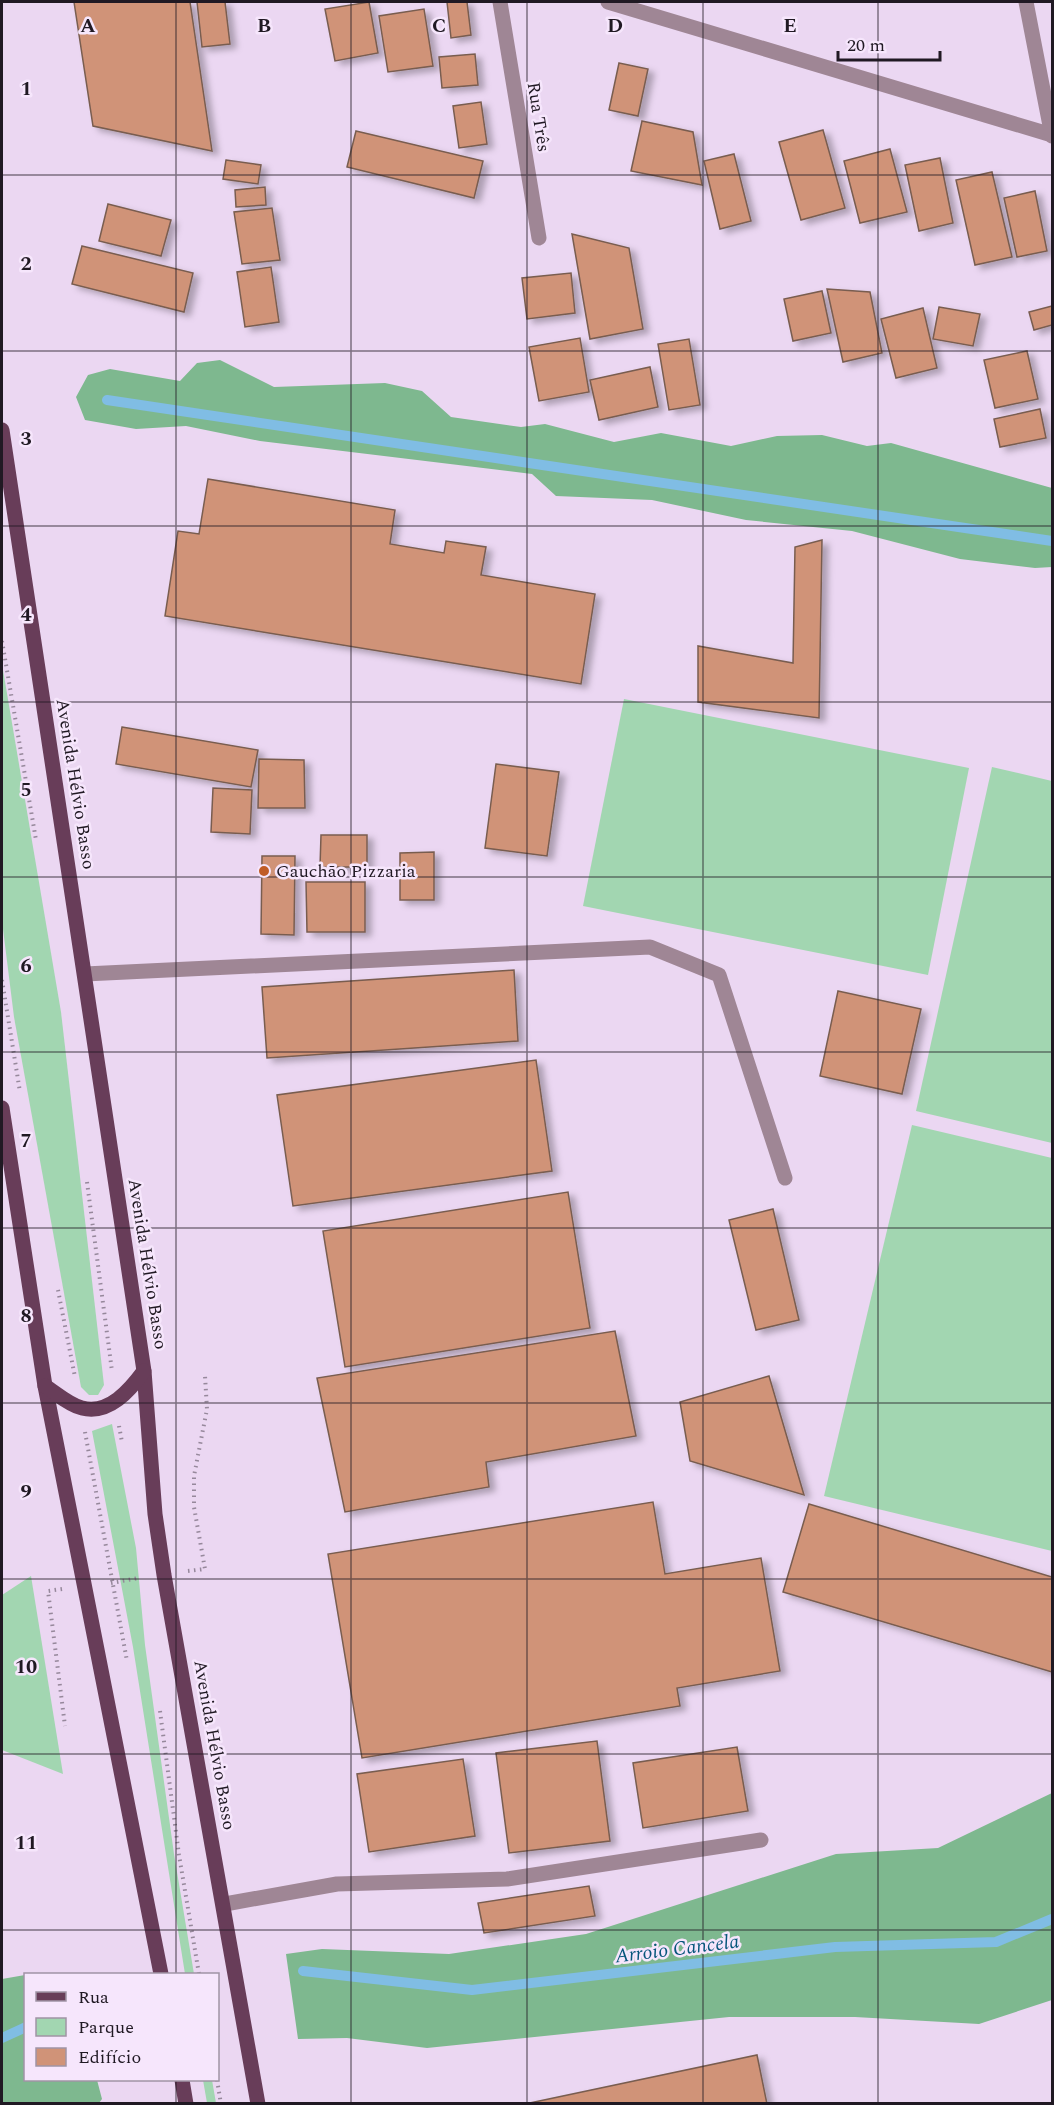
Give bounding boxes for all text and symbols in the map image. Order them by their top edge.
text: A [80,11,96,41]
text: B [257,11,271,41]
text: C [432,11,446,41]
text: D [607,11,623,41]
text: E [783,11,797,41]
scale bar [838,24,940,62]
text: 20 m [847,32,885,59]
text: 1 [20,74,32,104]
street label: Rua Três [520,80,557,154]
text: 2 [20,249,32,279]
text: 3 [20,424,32,454]
text: 4 [20,600,32,630]
street label: Avenida Hélvio Basso [49,697,102,871]
text: 5 [20,775,32,805]
place label: Gauchão Pizzaria [276,858,416,885]
marker: Gauchão Pizzaria [257,864,271,878]
text: 6 [20,951,32,981]
text: 7 [20,1126,32,1156]
street label: Avenida Hélvio Basso [121,1177,174,1351]
text: 8 [20,1301,32,1331]
text: 9 [20,1477,32,1507]
text: 10 [15,1652,37,1682]
street label: Avenida Hélvio Basso [186,1658,243,1832]
text: 11 [15,1828,37,1858]
water label: Arroio Cancela [612,1926,741,1972]
legend [24,1973,219,2081]
text: Rua [78,1984,109,2011]
text: Parque [78,2014,134,2041]
text: Edifício [78,2044,141,2071]

